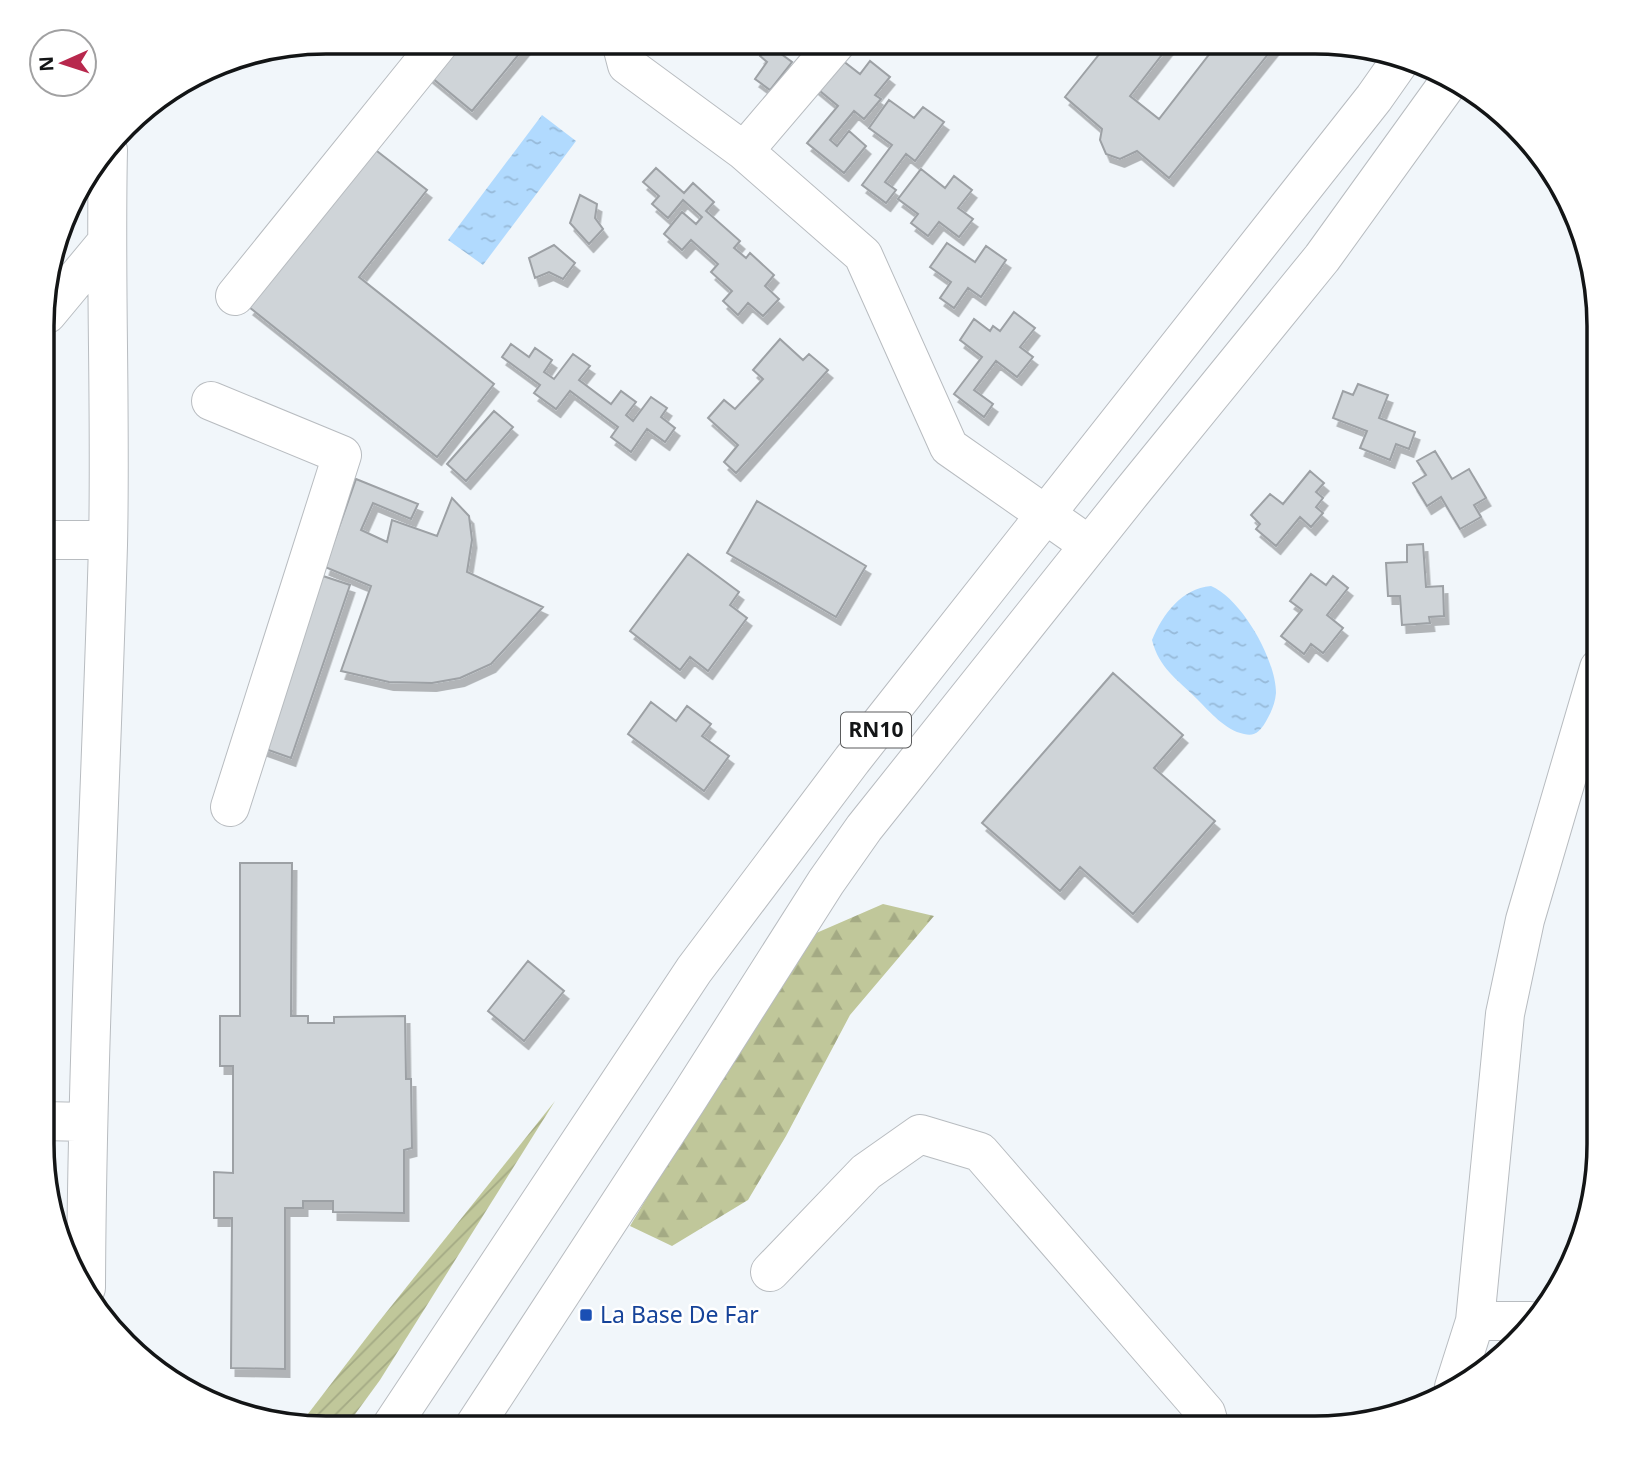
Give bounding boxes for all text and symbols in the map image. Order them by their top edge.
north arrow [28,28,98,98]
text: N [33,55,59,72]
road number: RN10 [841,712,911,748]
place label: La Base De Far [600,1298,759,1330]
marker: La Base De Far [578,1307,594,1323]

